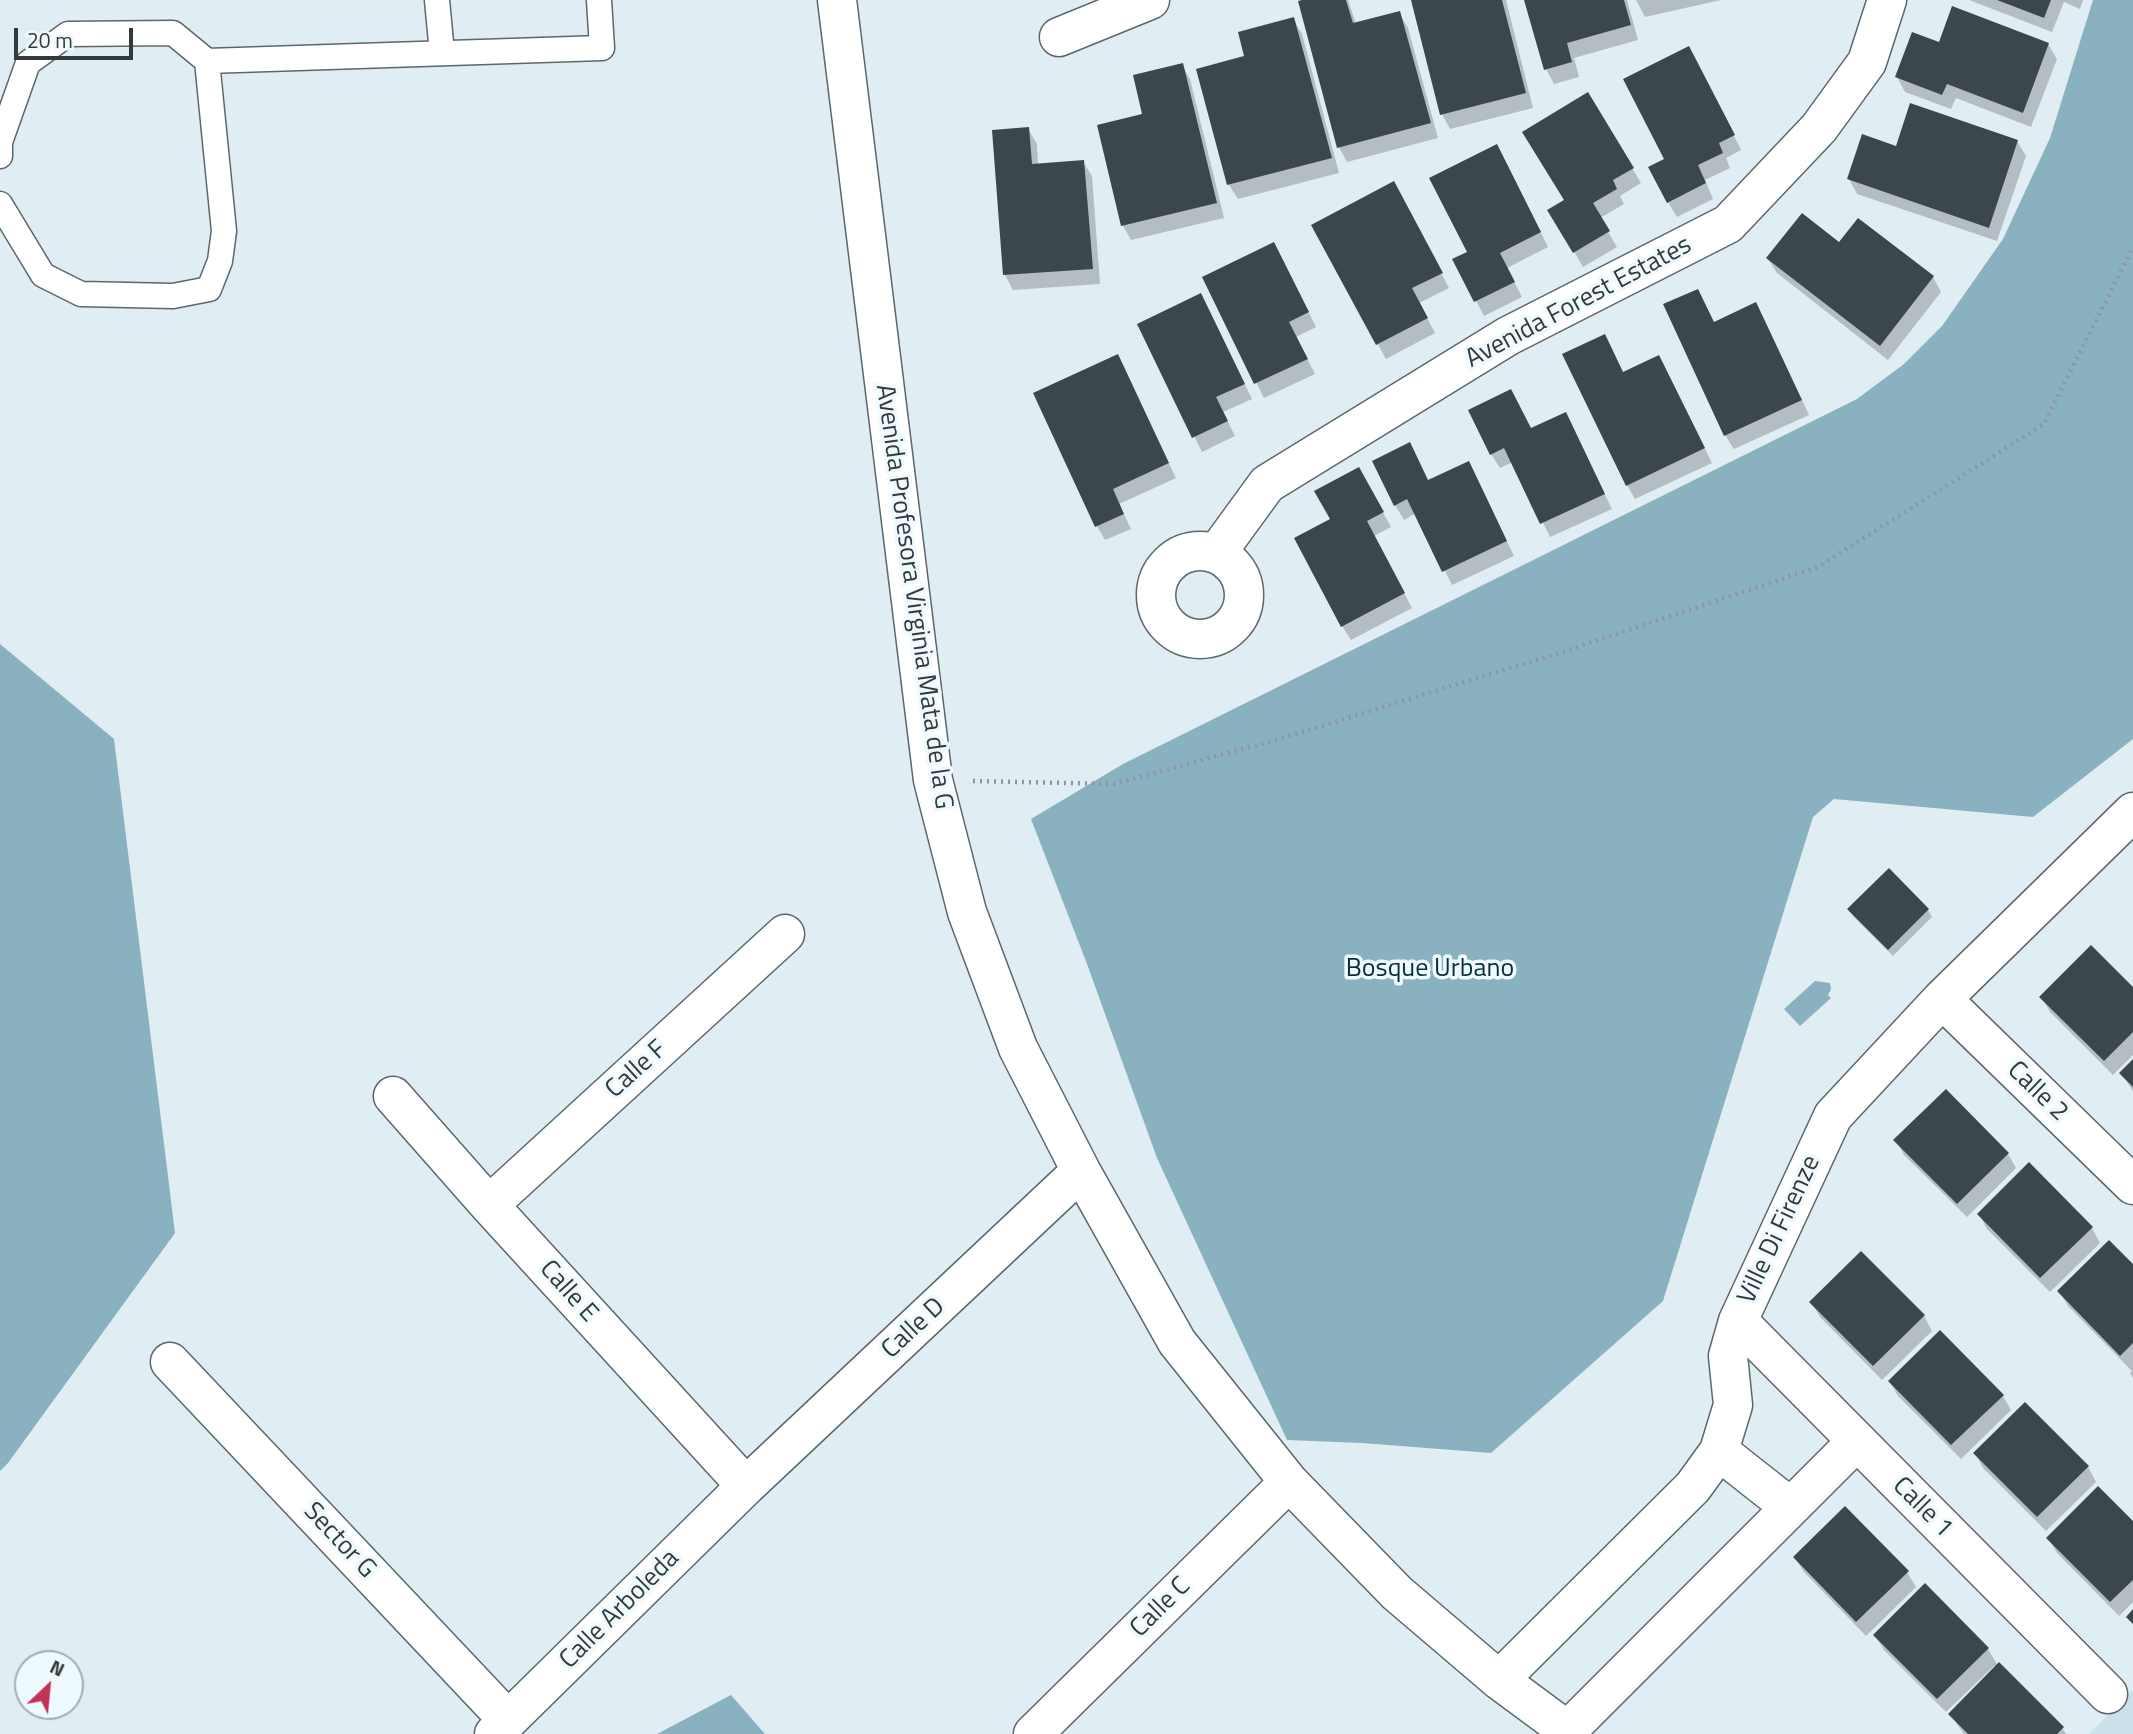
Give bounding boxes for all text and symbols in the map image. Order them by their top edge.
scale bar [18,14,136,58]
text: 20 m [27,24,73,56]
street label: Avenida Forest Estates [1461,230,1697,376]
street label: Avenida Profesora Virginia Mata de la G [868,383,958,811]
park label: Bosque Urbano [1346,954,1514,986]
street label: Calle F [600,1034,674,1106]
street label: Calle 2 [2000,1056,2074,1128]
street label: Ville Di Firenze [1732,1151,1828,1309]
street label: Calle E [532,1255,604,1329]
street label: Calle D [876,1292,952,1366]
street label: Calle 1 [1885,1471,1959,1545]
street label: Sector G [296,1497,382,1585]
street label: Calle Arboleda [554,1544,686,1676]
street label: Calle C [1124,1571,1198,1645]
north arrow [14,1650,84,1720]
text: N [45,1652,70,1683]

